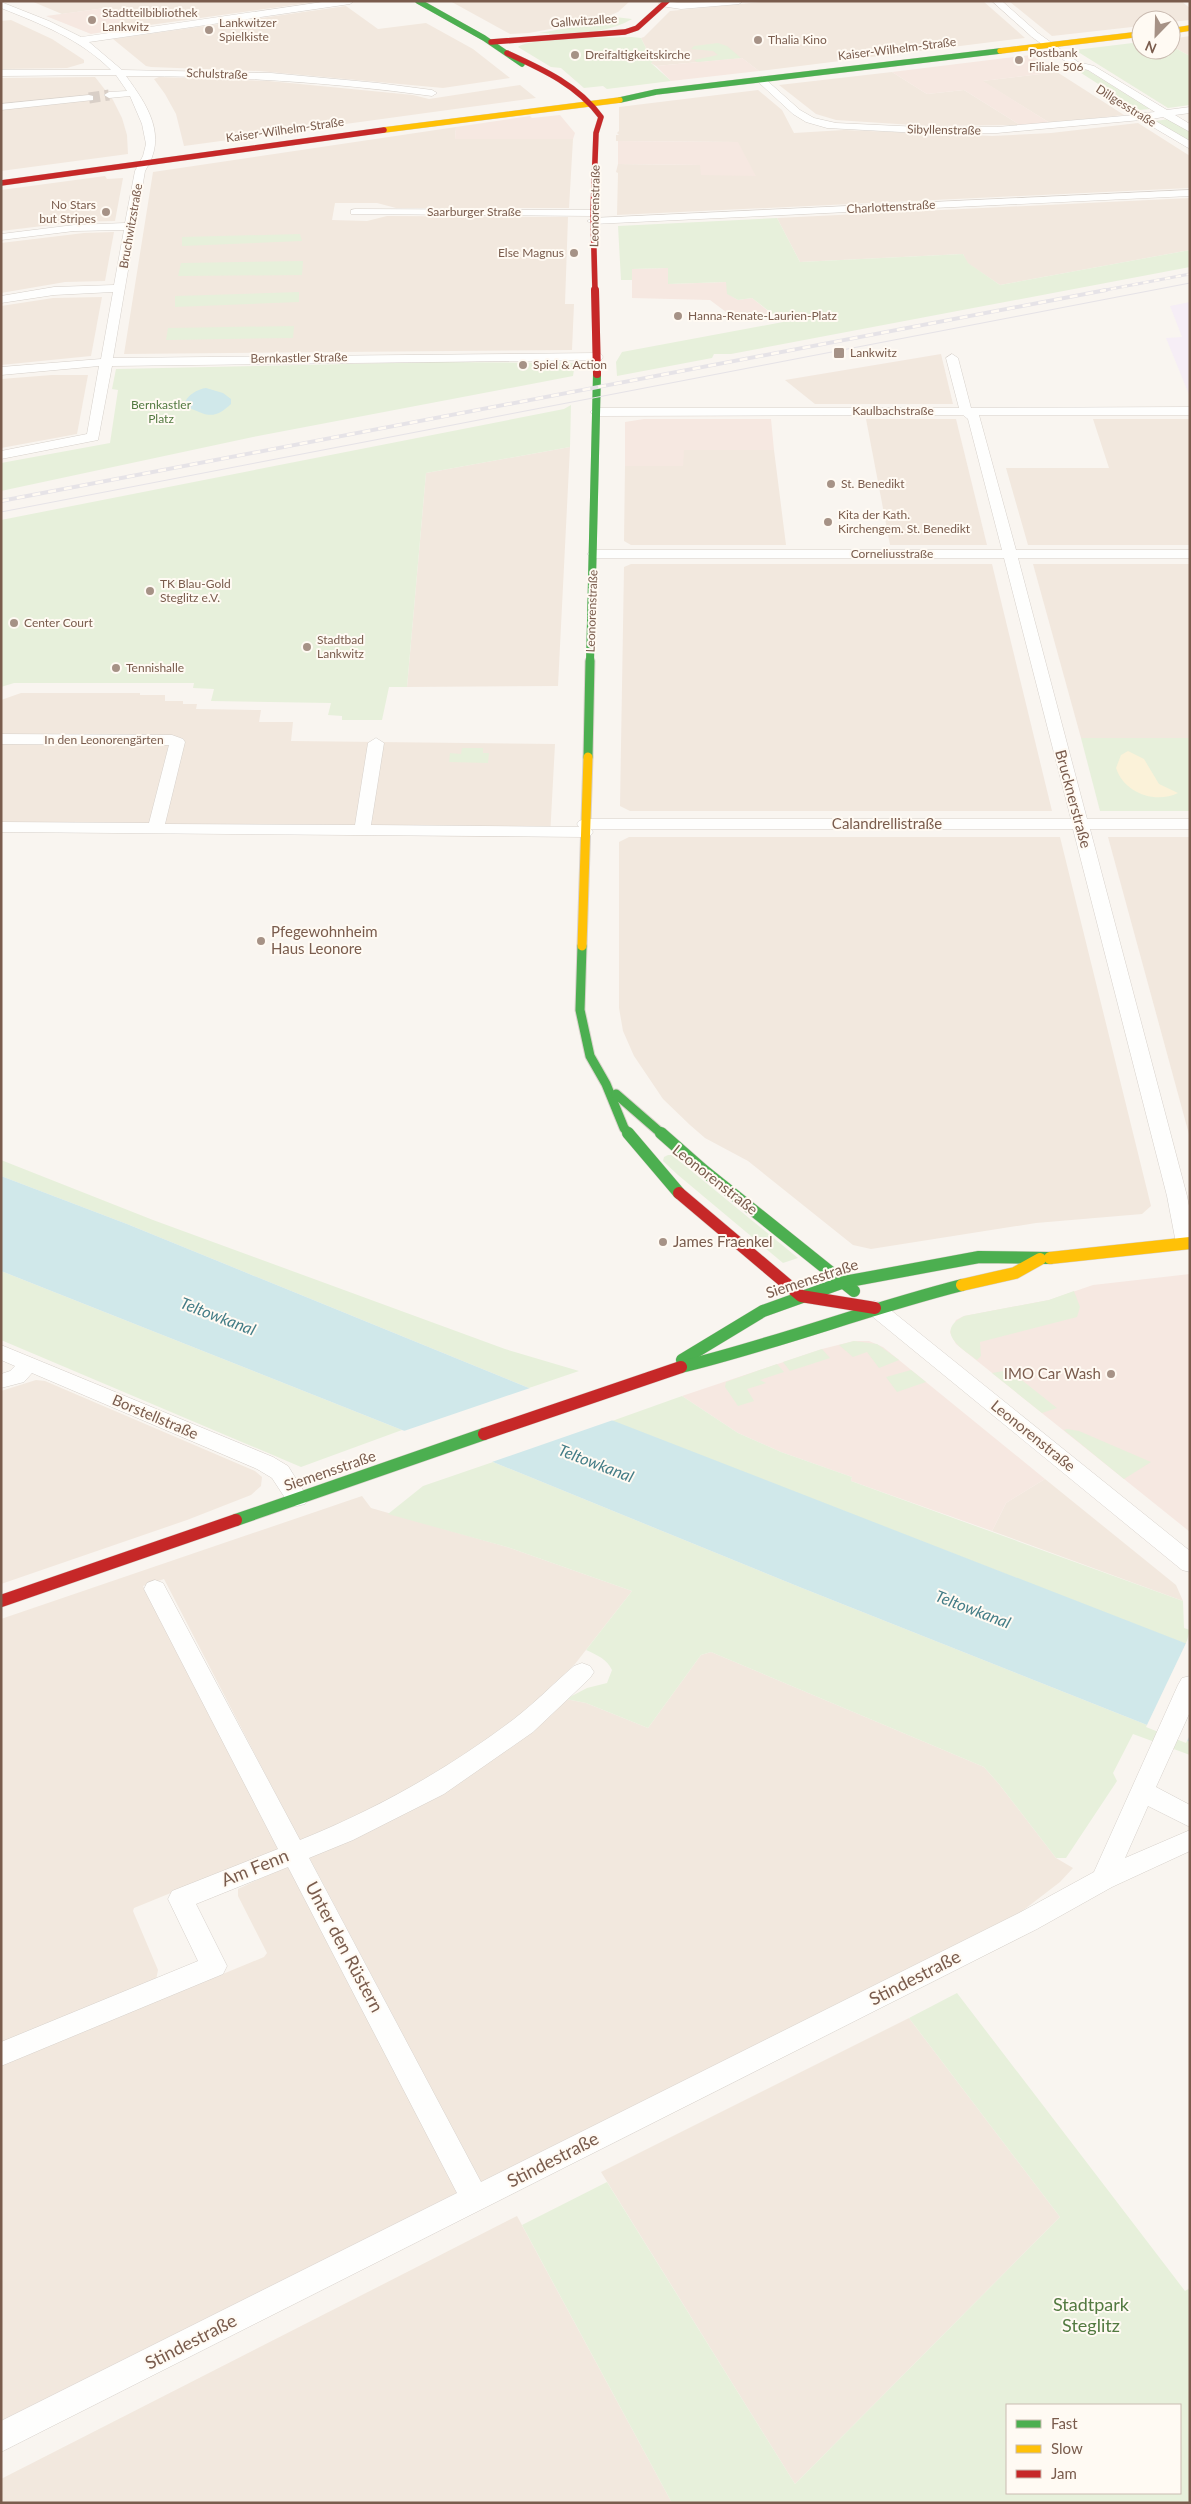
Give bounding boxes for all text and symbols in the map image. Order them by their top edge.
place label: Stadtteilbibliothek Lankwitz [102,5,199,34]
north arrow [1131,10,1181,60]
street label: Gallwitzallee [550,11,618,30]
marker: Stadtteilbibliothek Lankwitz [86,14,98,26]
place label: Lankwitzer Spielkiste [219,15,277,44]
marker: Lankwitzer Spielkiste [203,24,215,36]
place label: Thalia Kino [768,32,827,47]
marker: Thalia Kino [752,34,764,46]
street label: Kaiser-Wilhelm-Straße [837,34,957,63]
text: N [1142,37,1159,57]
place label: Postbank Filiale 506 [1029,45,1083,74]
place label: Dreifaltigkeitskirche [585,47,690,62]
marker: Dreifaltigkeitskirche [569,49,581,61]
marker: Postbank Filiale 506 [1013,54,1025,66]
street label: Schulstraße [186,65,248,82]
street label: Dillgesstraße [1093,81,1159,130]
street label: Kaiser-Wilhelm-Straße [225,114,345,145]
street label: Sibyllenstraße [907,121,981,138]
street label: Leonorenstraße [586,165,603,247]
street label: Bruchwitzstraße [116,182,145,270]
place label: No Stars but Stripes [39,197,96,226]
street label: Charlottenstraße [846,197,936,216]
street label: Saarburger Straße [427,204,521,219]
marker: No Stars but Stripes [100,206,112,218]
place label: Else Magnus [498,245,564,260]
marker: Else Magnus [568,247,580,259]
place label: Hanna-Renate-Laurien-Platz [688,308,838,323]
marker: Hanna-Renate-Laurien-Platz [672,310,684,322]
place label: Lankwitz [850,345,898,360]
marker: Lankwitz [832,346,846,360]
street label: Bernkastler Straße [250,349,348,366]
place label: Spiel & Action [533,357,607,372]
marker: Spiel & Action [517,359,529,371]
park label: Bernkastler Platz [131,397,192,426]
street label: Kaulbachstraße [852,403,934,418]
place label: St. Benedikt [841,476,905,491]
marker: St. Benedikt [825,478,837,490]
place label: Kita der Kath. Kirchengem. St. Benedikt [838,507,971,536]
marker: Kita der Kath. Kirchengem. St. Benedikt [822,516,834,528]
street label: Corneliusstraße [851,546,933,561]
street label: Leonorenstraße [583,569,600,653]
place label: TK Blau-Gold Steglitz e.V. [160,576,231,605]
marker: TK Blau-Gold Steglitz e.V. [144,585,156,597]
place label: Center Court [24,615,93,630]
marker: Center Court [8,617,20,629]
place label: Stadtbad Lankwitz [317,632,365,661]
marker: Stadtbad Lankwitz [301,641,313,653]
place label: Tennishalle [126,660,184,675]
marker: Tennishalle [110,662,122,674]
street label: In den Leonorengärten [44,732,164,747]
street label: Brucknerstraße [1052,748,1096,850]
street label: Calandrellistraße [832,814,942,832]
place label: Pfegewohnheim Haus Leonore [271,922,378,957]
marker: Pfegewohnheim Haus Leonore [255,935,267,947]
street label: Leonorenstraße [669,1140,762,1218]
place label: James Fraenkel [673,1232,773,1250]
marker: James Fraenkel [657,1236,669,1248]
street label: Siemensstraße [763,1255,860,1301]
water label: Teltowkanal [178,1292,259,1339]
place label: IMO Car Wash [1004,1364,1101,1382]
marker: IMO Car Wash [1105,1368,1117,1380]
street label: Borstellstraße [110,1390,201,1442]
street label: Leonorenstraße [988,1396,1079,1475]
water label: Teltowkanal [556,1439,637,1486]
street label: Siemensstraße [281,1446,378,1494]
water label: Teltowkanal [933,1585,1014,1632]
street label: Am Fenn [218,1844,291,1890]
street label: Unter den Rüstern [301,1877,389,2016]
street label: Stindestraße [865,1945,964,2010]
street label: Stindestraße [503,2127,602,2192]
park label: Stadtpark Steglitz [1053,2293,1130,2336]
street label: Stindestraße [141,2309,240,2374]
legend [1006,2404,1181,2494]
text: Fast [1051,2414,1078,2432]
text: Slow [1051,2439,1083,2457]
text: Jam [1051,2464,1077,2482]

